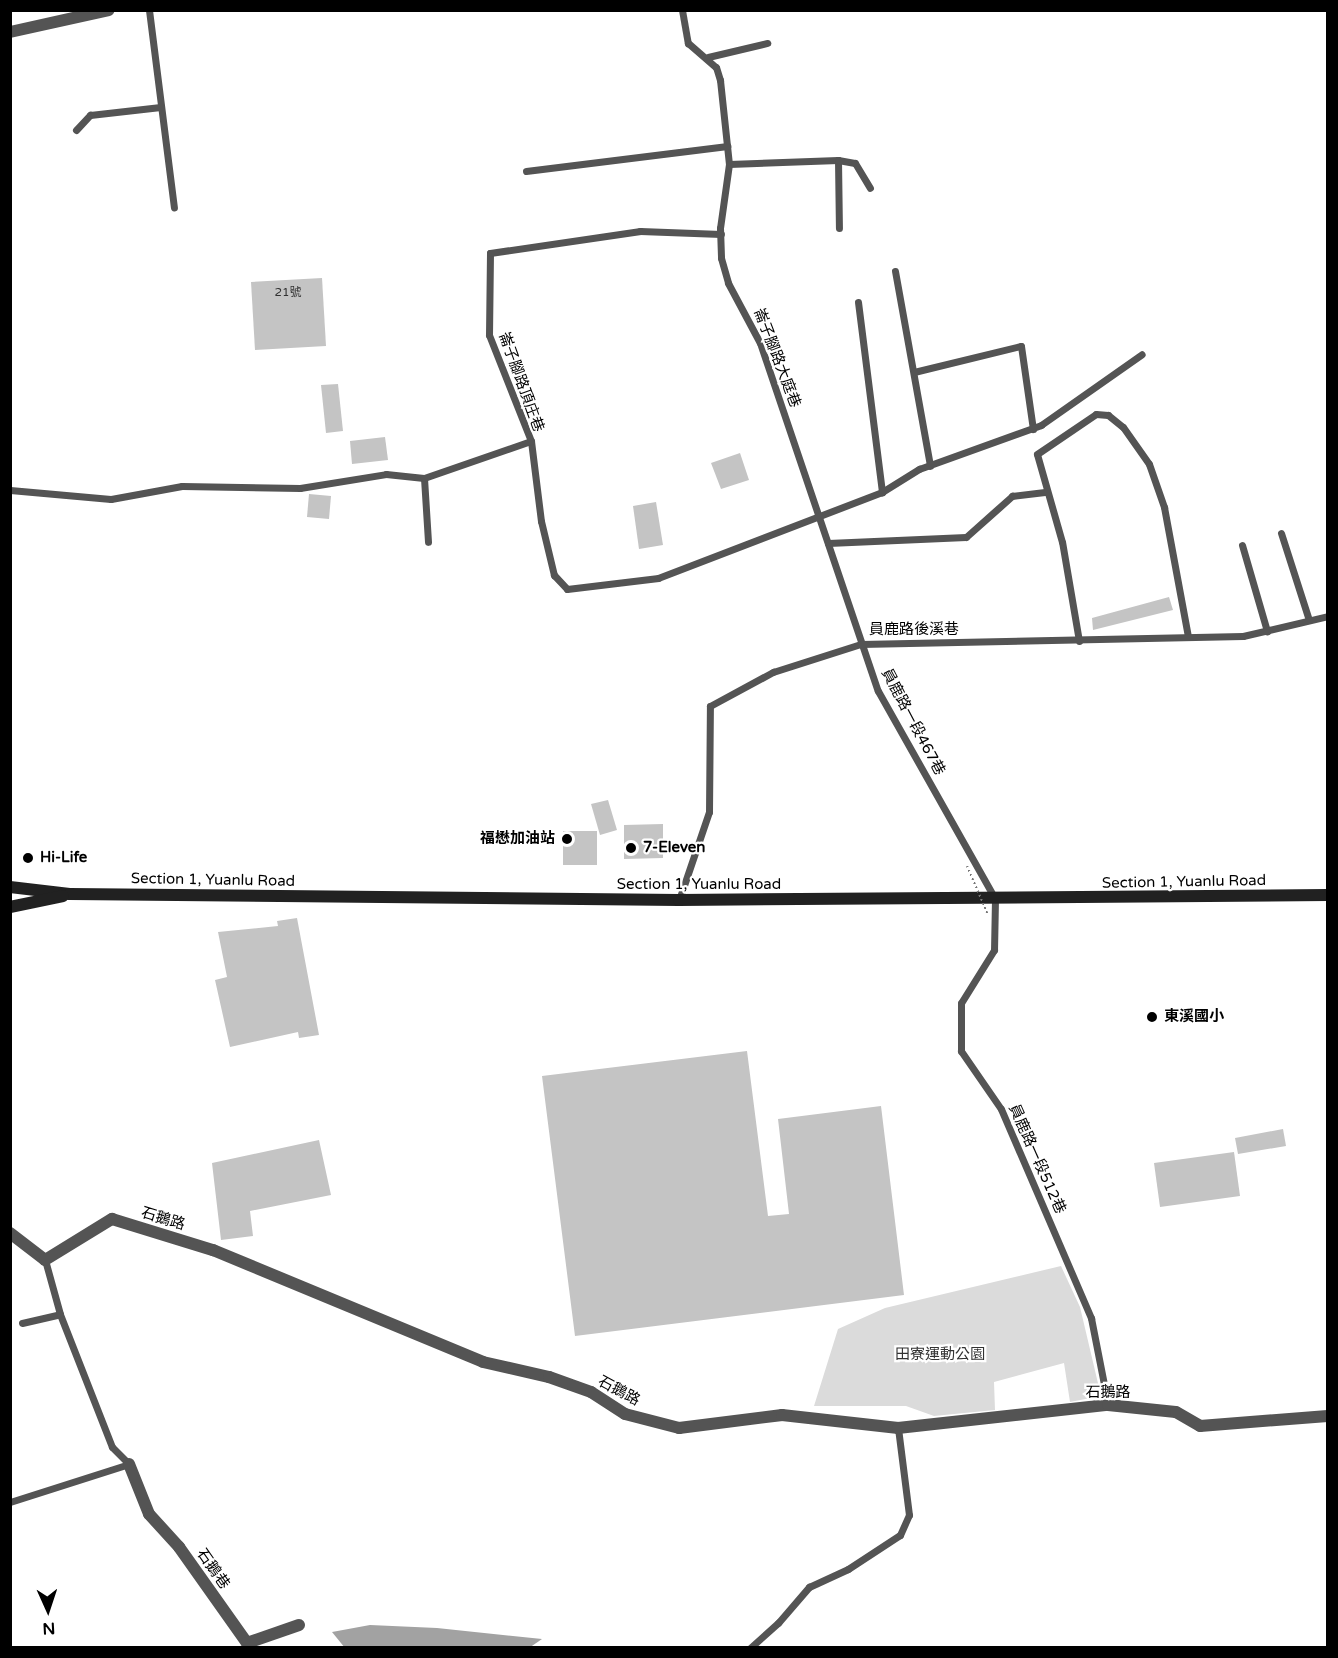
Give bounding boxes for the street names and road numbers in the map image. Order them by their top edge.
street label: 崙子腳路大庭巷 [750,306,804,410]
street label: 崙子腳路頂庄巷 [495,330,547,434]
street label: 員鹿路後溪巷 [869,621,959,639]
street label: 員鹿路一段467巷 [877,666,949,778]
street label: Section 1, Yuanlu Road [131,870,295,890]
street label: Section 1, Yuanlu Road [1102,872,1266,892]
street label: Section 1, Yuanlu Road [617,876,781,894]
street label: 員鹿路一段512巷 [1005,1101,1069,1217]
street label: 石鵝路 [139,1204,187,1234]
street label: 石鵝路 [595,1372,643,1410]
street label: 石鵝路 [1086,1384,1130,1402]
street label: 石鵝巷 [193,1545,233,1593]

